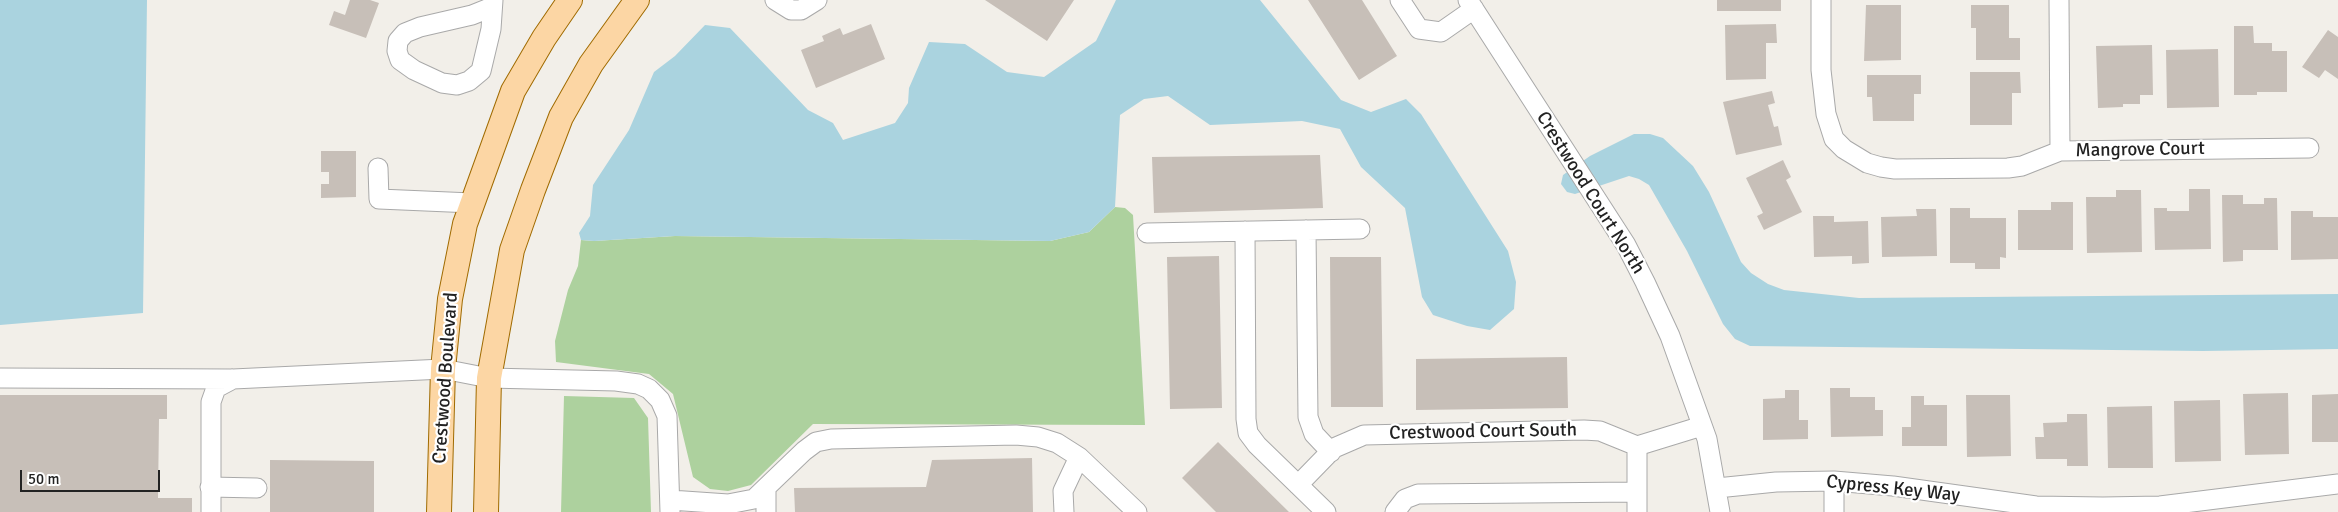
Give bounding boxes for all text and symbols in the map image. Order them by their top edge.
street label: Crestwood Court North [1531,108,1649,278]
street label: Mangrove Court [2075,137,2205,163]
street label: Crestwood Boulevard [429,292,463,464]
street label: Crestwood Court South [1389,419,1577,445]
scale bar [22,460,162,492]
text: 50 m [28,470,59,488]
street label: Cypress Key Way [1825,471,1961,507]

